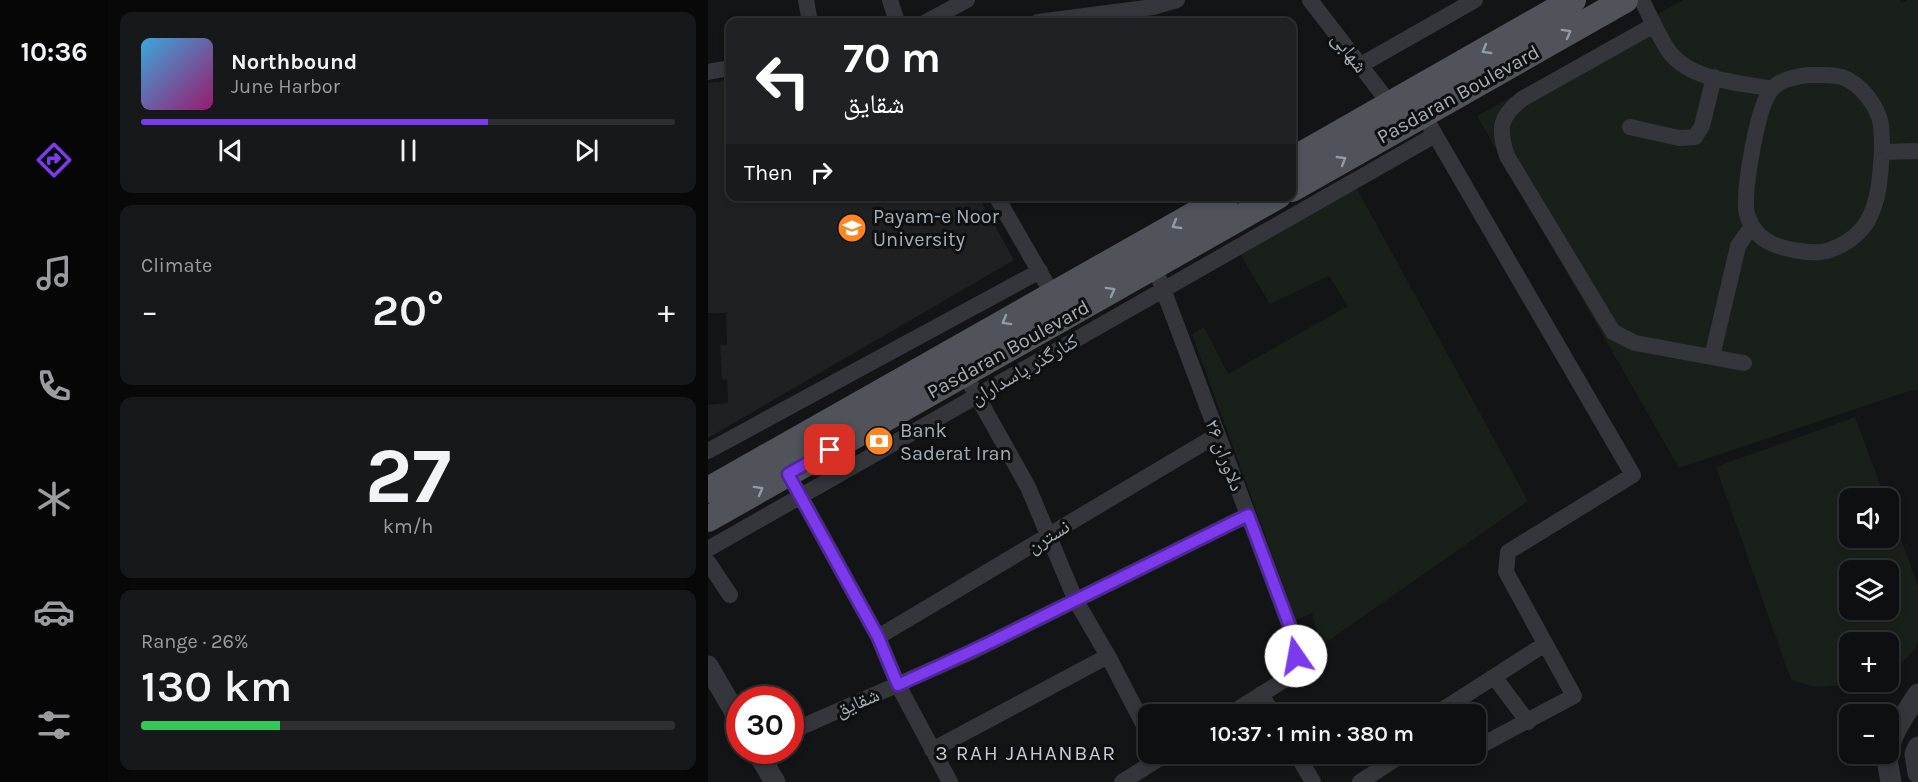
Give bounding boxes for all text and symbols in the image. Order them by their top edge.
street label: شهابی [1327,27,1372,77]
one-way arrow [1561,29,1571,40]
text: 70 m [843,33,941,83]
text: 10:36 [20,36,88,68]
street label: Pasdaran Boulevard [1373,40,1543,149]
icon: left [744,42,822,120]
one-way arrow [1482,42,1492,54]
text: Northbound [231,49,357,75]
text: June Harbor [231,75,340,98]
text: شقایق [843,88,905,120]
icon: previous [214,134,247,167]
icon: pause [392,134,425,167]
icon: next [570,134,603,167]
icon: directions [33,139,75,181]
icon: right [805,156,838,189]
one-way arrow [1336,156,1347,167]
text: Then [744,160,793,186]
place label: Payam-e Noor University [873,205,1000,251]
school or university icon: Payam-e Noor University [836,212,868,244]
one-way arrow [1172,218,1182,230]
icon: music [33,252,75,294]
text: Climate [141,254,212,277]
text: 20° [372,284,444,336]
one-way arrow [1105,286,1115,298]
text: − [141,292,158,330]
text: + [658,292,675,330]
street label: Pasdaran Boulevard [923,295,1093,404]
one-way arrow [1002,314,1012,326]
street label: کنارگذر پاسداران [966,329,1082,410]
icon: phone [33,365,75,407]
street label: دلاوران ۲۶ [1200,416,1249,494]
place label: Bank Saderat Iran [900,419,1012,465]
pin [804,424,855,475]
bank icon: Bank Saderat Iran [863,425,895,457]
text: 27 [365,430,451,522]
icon: arrive [813,433,846,466]
icon: climate [33,478,75,520]
one-way arrow [753,486,763,497]
map controls [1839,488,1899,764]
button: sound [1839,488,1899,548]
text: km/h [383,515,433,538]
street label: نسترن [1023,515,1074,558]
button: layers [1839,560,1899,620]
icon: car [33,591,75,633]
position arrow [1264,624,1328,688]
text: Range · 26% [141,630,249,653]
button: + [1839,632,1899,692]
text: 130 km [141,660,292,712]
street label: شقایق [832,683,883,722]
speed limit sign: 30 [726,686,804,764]
icon: filters [33,704,75,746]
button: − [1839,704,1899,764]
text: 10:37 · 1 min · 380 m [1210,721,1414,747]
district label: 3 RAH JAHANBAR [935,741,1117,765]

